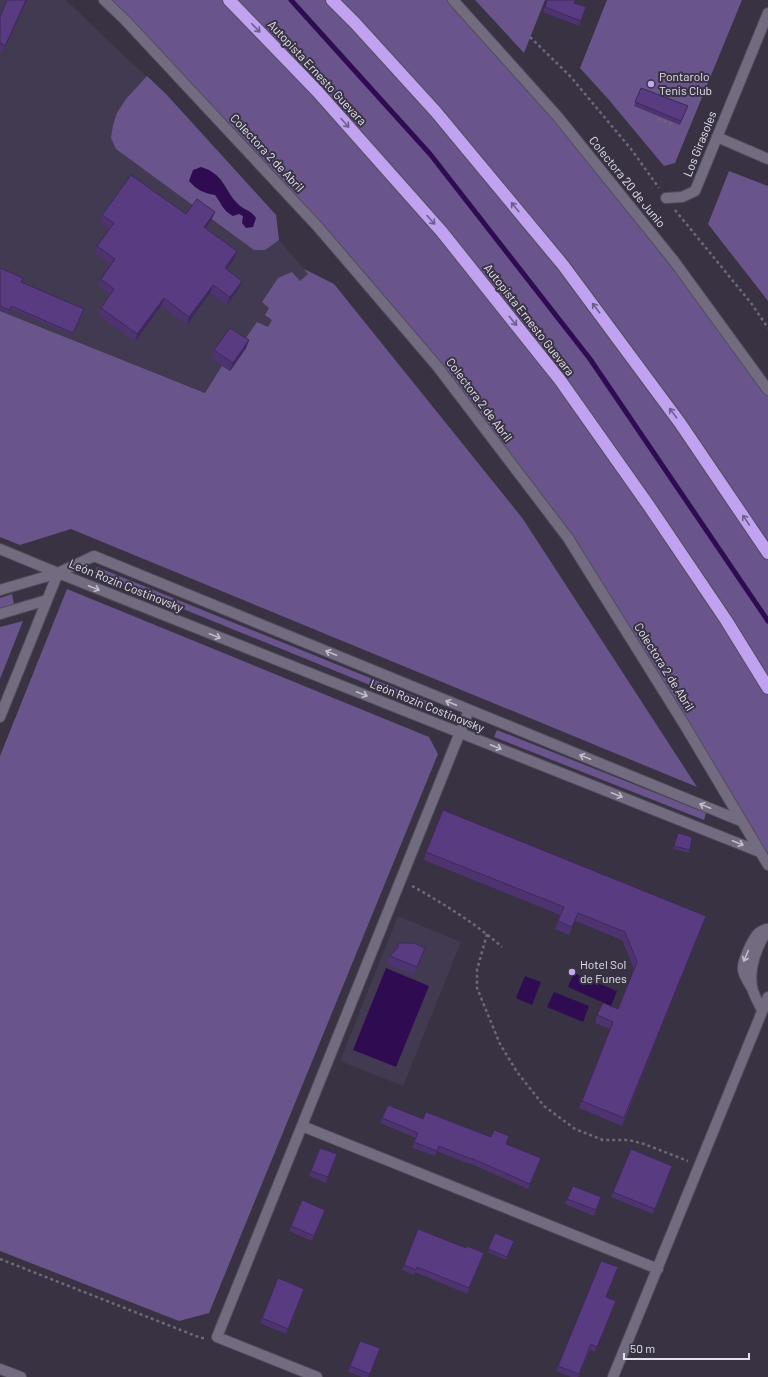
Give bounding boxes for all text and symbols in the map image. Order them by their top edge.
street label: Autopista Ernesto Guevara [265,17,370,128]
one-way arrow [251,23,261,33]
place label: Pontarolo Tenis Club [659,69,712,97]
marker: Pontarolo Tenis Club [646,79,656,89]
street label: Los Girasoles [680,109,719,178]
street label: Colectora 2 de Abril [228,111,307,194]
one-way arrow [340,117,349,127]
street label: Colectora 20 de Junio [587,133,669,230]
one-way arrow [510,201,519,212]
one-way arrow [426,215,436,225]
street label: Autopista Ernesto Guevara [482,261,578,378]
one-way arrow [591,303,600,314]
one-way arrow [508,316,517,326]
street label: Colectora 2 de Abril [444,355,516,444]
one-way arrow [669,408,677,419]
one-way arrow [742,515,750,526]
street label: León Rozin Costinovsky [67,556,186,615]
one-way arrow [88,584,100,592]
street label: Colectora 2 de Abril [632,620,698,713]
one-way arrow [209,632,221,640]
one-way arrow [326,649,338,657]
street label: León Rozin Costinovsky [368,676,487,735]
one-way arrow [355,691,367,698]
one-way arrow [446,698,458,706]
one-way arrow [490,744,502,752]
one-way arrow [579,753,591,760]
one-way arrow [611,792,623,800]
one-way arrow [700,802,712,810]
one-way arrow [731,840,743,848]
one-way arrow [742,950,750,962]
place label: Hotel Sol de Funes [580,957,627,985]
marker: Hotel Sol de Funes [567,967,577,977]
scale bar [624,1335,749,1361]
text: 50 m [630,1341,655,1355]

